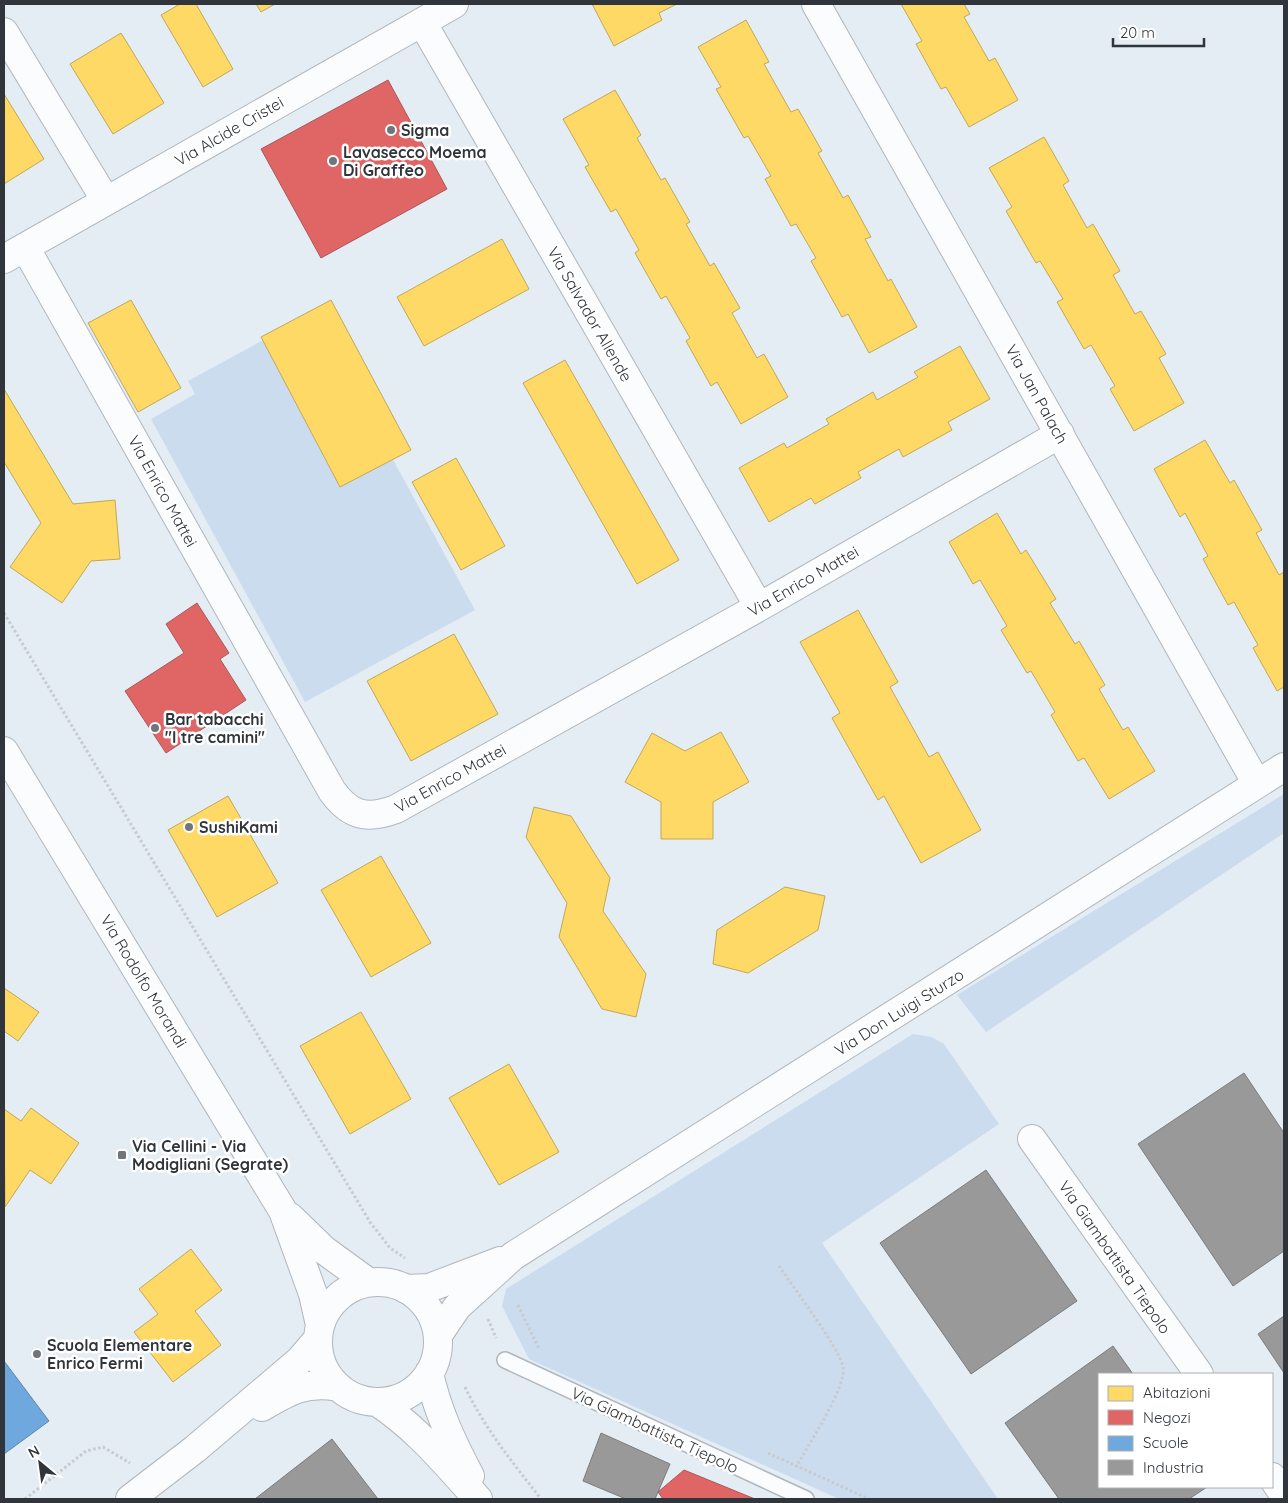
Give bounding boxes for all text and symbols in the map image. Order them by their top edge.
scale bar [1113,15,1204,47]
text: 20 m [1120,23,1155,42]
street label: Via Alcide Cristei [171,92,287,170]
place label: Sigma [401,120,449,140]
marker: Sigma [385,124,397,136]
place label: Lavasecco Moema Di Graffeo [343,142,486,180]
marker: Lavasecco Moema Di Graffeo [327,155,339,167]
street label: Via Salvador Allende [543,243,637,385]
street label: Via Jan Palach [1001,341,1073,447]
street label: Via Enrico Mattei [124,432,202,550]
street label: Via Enrico Mattei [744,541,862,621]
place label: Bar tabacchi "I tre camini" [165,709,265,747]
marker: Bar tabacchi "I tre camini" [149,722,161,734]
street label: Via Enrico Mattei [391,739,509,817]
place label: SushiKami [199,817,278,837]
marker: SushiKami [183,821,195,833]
street label: Via Rodolfo Morandi [96,911,192,1051]
street label: Via Don Luigi Sturzo [831,964,967,1060]
place label: Via Cellini - Via Modigliani (Segrate) [132,1136,289,1174]
marker: Via Cellini - Via Modigliani (Segrate) [116,1149,128,1161]
street label: Via Giambattista Tiepolo [1055,1177,1175,1337]
place label: Scuola Elementare Enrico Fermi [47,1335,192,1373]
marker: Scuola Elementare Enrico Fermi [31,1348,43,1360]
legend [1098,1373,1273,1488]
street label: Via Giambattista Tiepolo [568,1382,742,1478]
text: Abitazioni [1143,1383,1211,1402]
text: Negozi [1143,1408,1191,1427]
text: Scuole [1143,1433,1189,1452]
north arrow [15,1438,65,1488]
text: N [25,1441,43,1462]
text: Industria [1143,1458,1203,1477]

